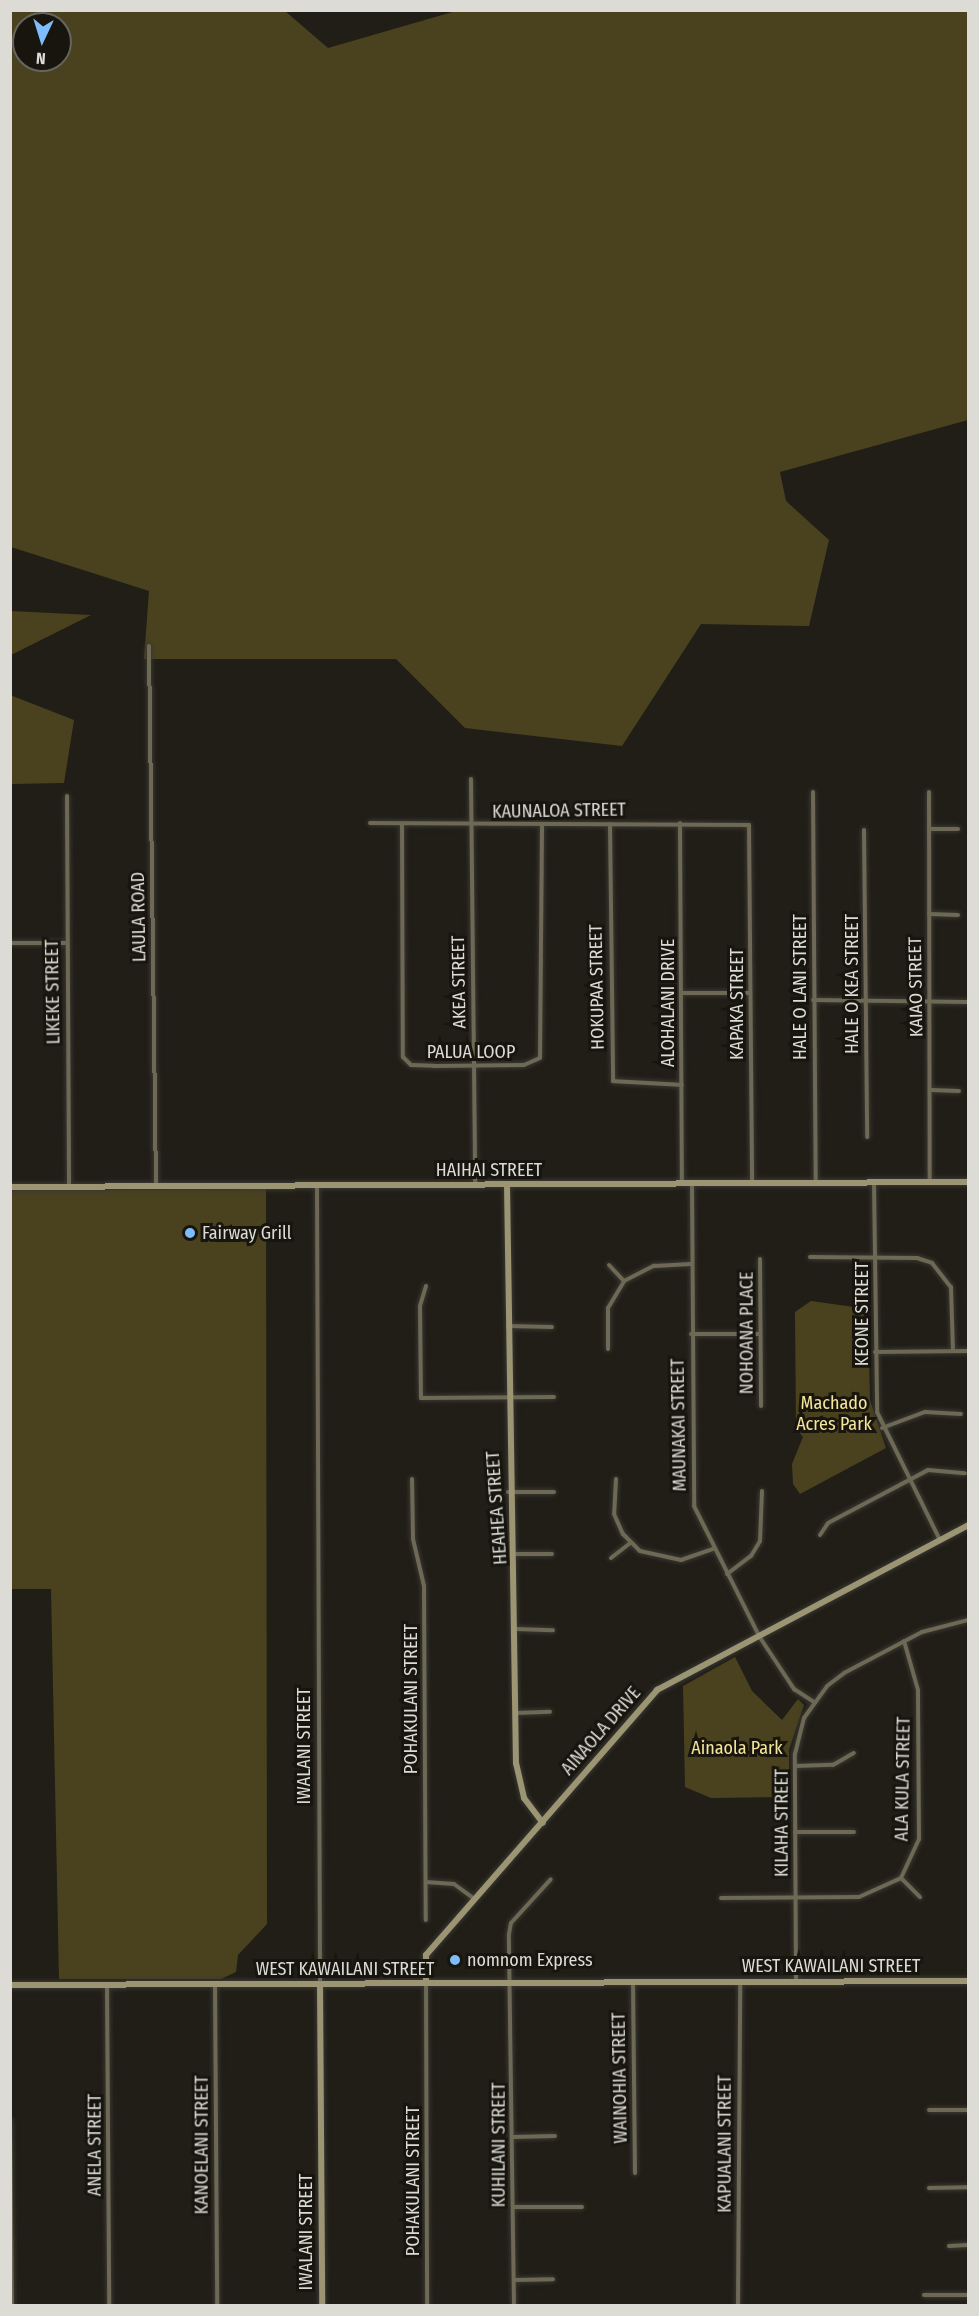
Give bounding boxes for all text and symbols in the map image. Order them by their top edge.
north arrow [12,12,72,72]
text: N [35,49,46,68]
street label: KAUNALOA STREET [492,799,626,823]
street label: LAULA ROAD [127,872,151,962]
street label: HALE O LANI STREET [789,914,811,1060]
street label: HALE O KEA STREET [841,914,863,1054]
street label: HOKUPAA STREET [585,924,609,1050]
street label: AKEA STREET [447,935,471,1029]
street label: KAIAO STREET [904,937,928,1037]
street label: LIKEKE STREET [41,939,65,1045]
street label: ALOHALANI DRIVE [657,939,679,1067]
street label: KAPAKA STREET [726,948,748,1060]
street label: PALUA LOOP [427,1041,515,1063]
street label: HAIHAI STREET [436,1159,542,1181]
place label: Fairway Grill [202,1222,291,1244]
marker: Fairway Grill [183,1226,197,1240]
street label: KEONE STREET [851,1262,873,1366]
street label: NOHOANA PLACE [736,1272,758,1394]
street label: MAUNAKAI STREET [667,1358,691,1492]
park label: Machado Acres Park [796,1393,872,1436]
street label: HEAHEA STREET [482,1451,512,1565]
street label: POHAKULANI STREET [400,1624,422,1774]
street label: AINAOLA DRIVE [557,1682,645,1780]
street label: IWALANI STREET [293,1688,315,1804]
street label: ALA KULA STREET [891,1716,915,1842]
park label: Ainaola Park [691,1737,783,1759]
street label: KILAHA STREET [771,1769,793,1877]
place label: nomnom Express [467,1949,593,1971]
marker: nomnom Express [448,1953,462,1967]
street label: WEST KAWAILANI STREET [742,1955,920,1977]
street label: WEST KAWAILANI STREET [256,1958,434,1980]
street label: WAINOHIA STREET [608,2012,632,2144]
street label: KAPUALANI STREET [714,2075,736,2213]
street label: KANOELANI STREET [191,2076,213,2214]
street label: KUHILANI STREET [488,2083,510,2207]
street label: ANELA STREET [84,2094,106,2196]
street label: POHAKULANI STREET [402,2106,424,2256]
street label: IWALANI STREET [295,2174,317,2290]

